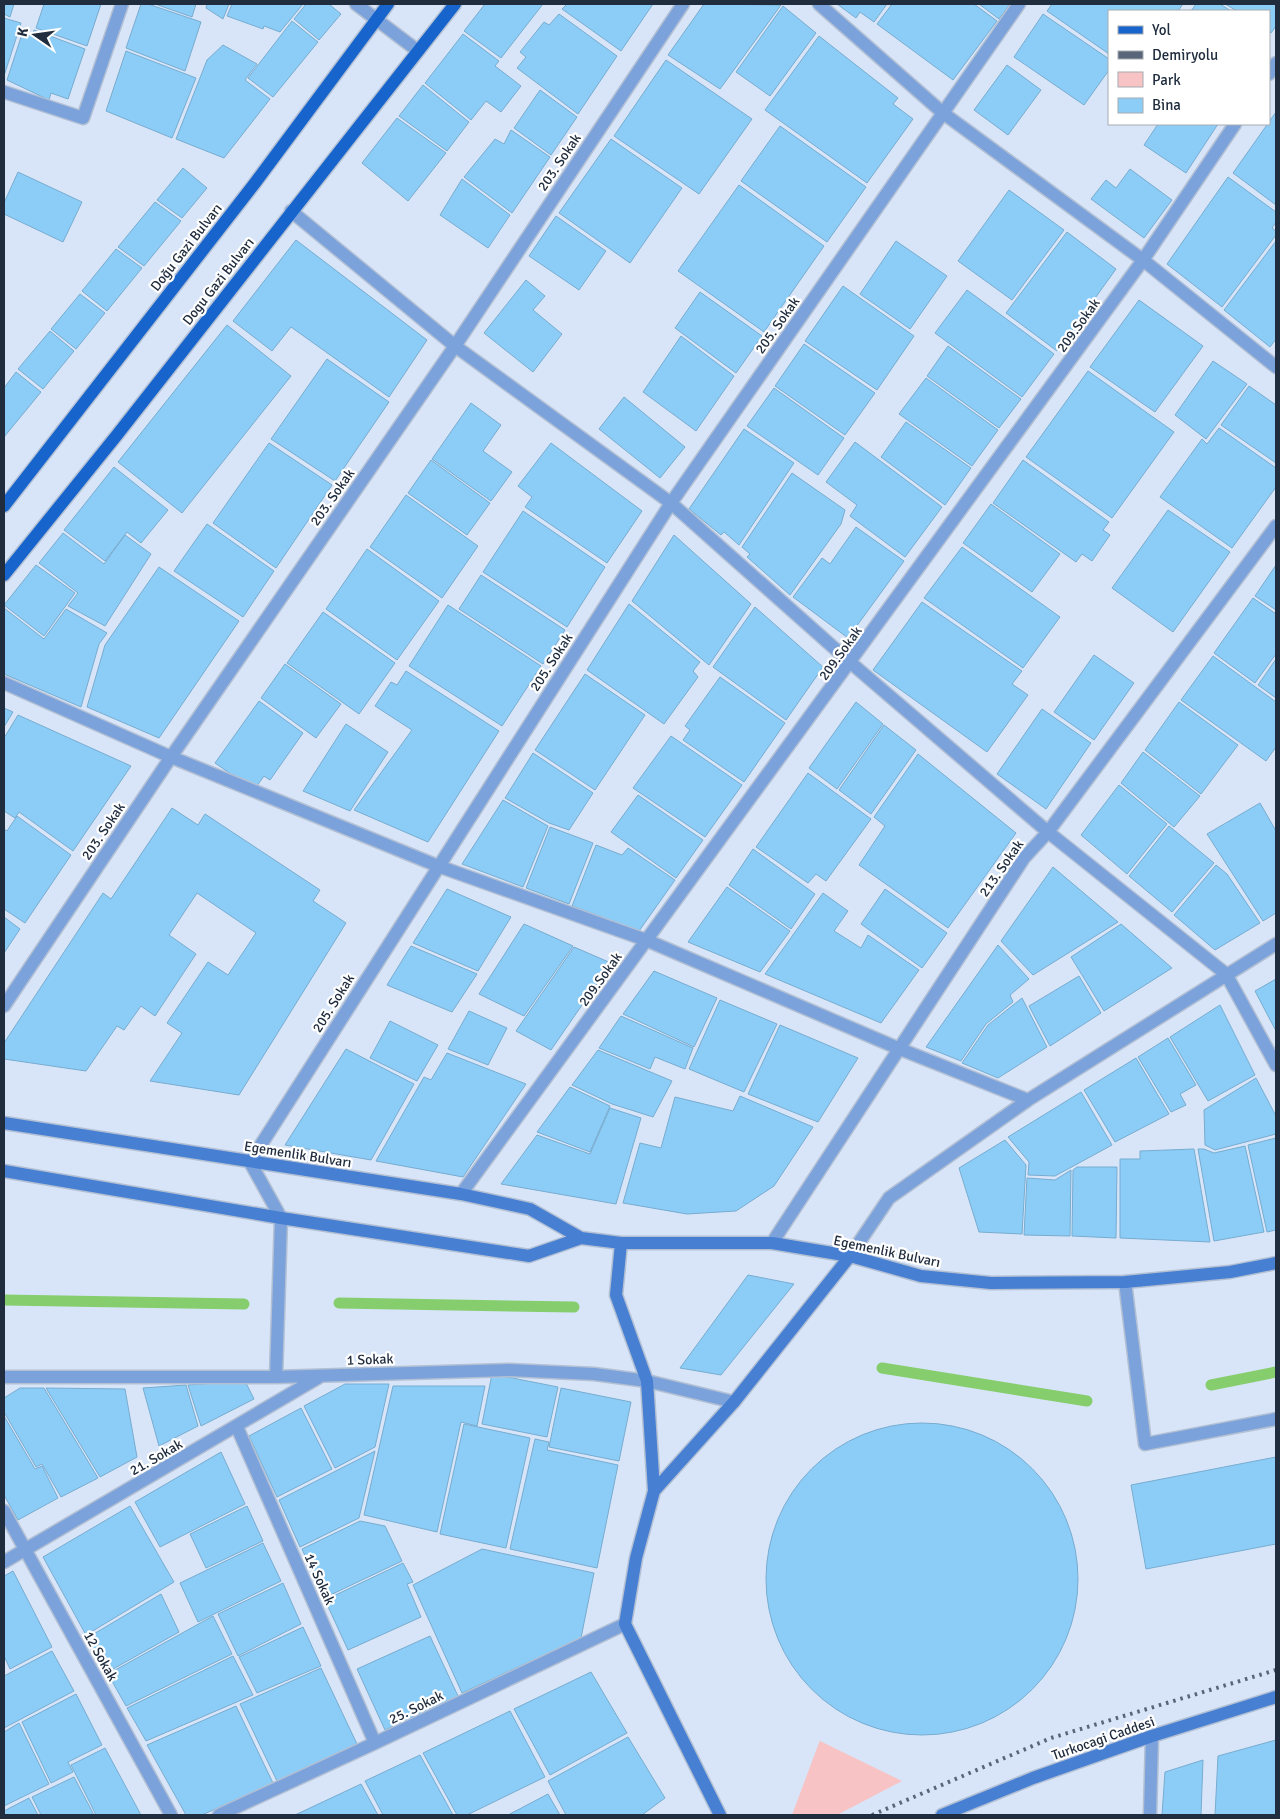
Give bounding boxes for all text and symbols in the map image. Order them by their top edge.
north arrow [10,10,60,60]
legend [1108,10,1270,125]
text: Yol [1152,21,1171,39]
text: K [14,26,32,38]
text: Demiryolu [1152,46,1218,64]
text: Park [1152,71,1181,89]
text: Bina [1152,96,1181,114]
street label: 203. Sokak [534,130,585,194]
street label: Doğu Gazi Bulvarı [147,200,226,294]
street label: Dogu Gazi Bulvarı [179,234,258,328]
street label: 205. Sokak [752,294,803,357]
street label: 209.Sokak [1053,295,1104,356]
street label: 203. Sokak [307,466,358,529]
street label: 209.Sokak [815,623,866,684]
street label: 205. Sokak [526,630,576,694]
street label: 203. Sokak [78,799,129,863]
street label: 213. Sokak [976,837,1027,900]
street label: 209.Sokak [575,949,626,1010]
street label: 205. Sokak [309,971,358,1036]
street label: Egemenlik Bulvarı [243,1138,353,1171]
street label: Egemenlik Bulvarı [832,1232,942,1271]
street label: 1 Sokak [346,1350,394,1369]
street label: 21. Sokak [127,1436,186,1479]
street label: 14 Sokak [301,1551,338,1608]
street label: 12 Sokak [80,1628,121,1684]
street label: 25. Sokak [386,1687,446,1728]
street label: Turkocagi Caddesi [1050,1713,1157,1764]

